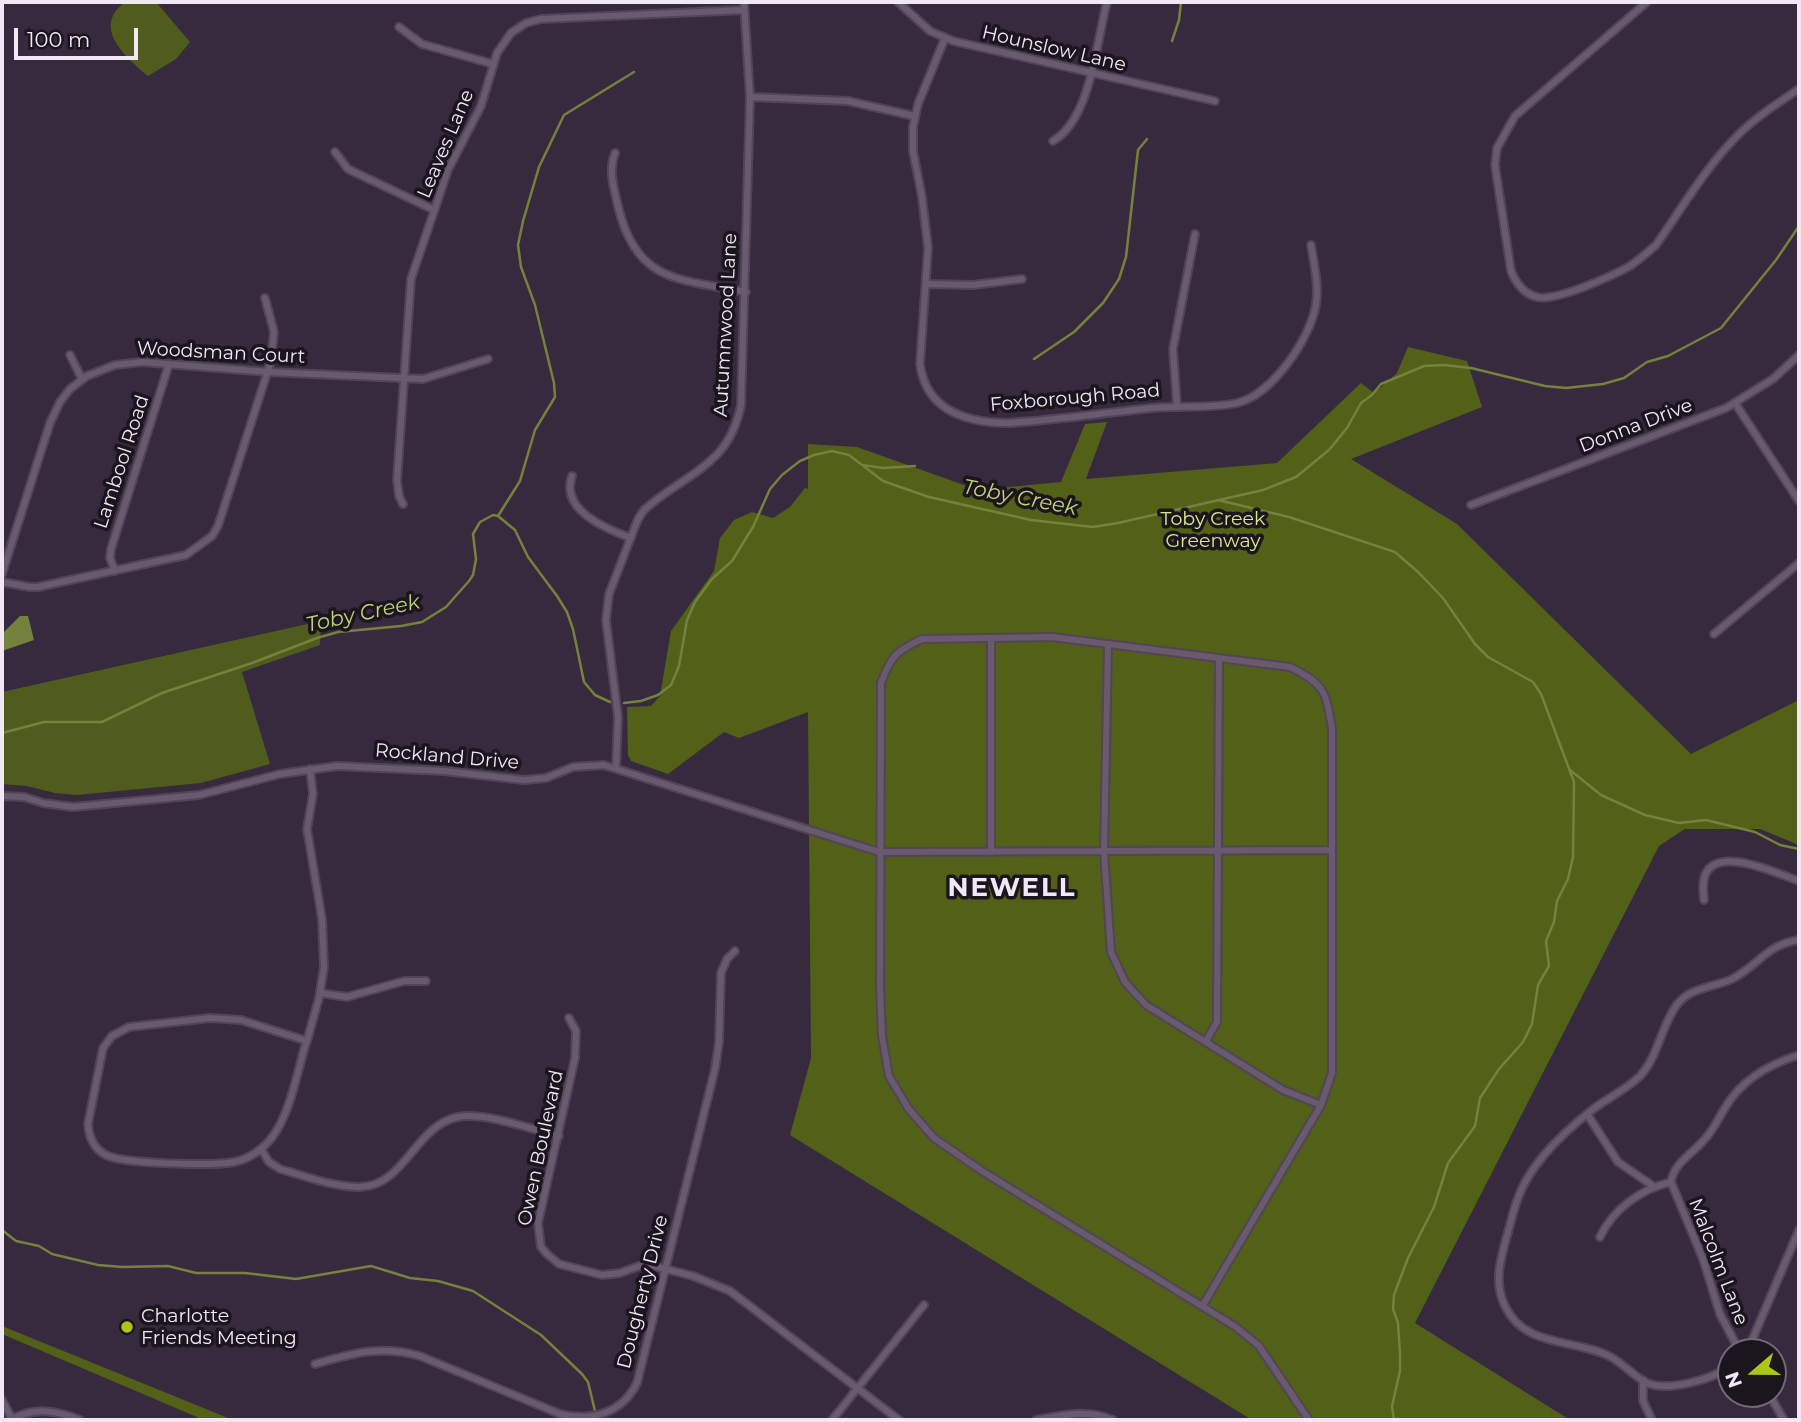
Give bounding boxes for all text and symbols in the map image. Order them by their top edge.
scale bar [18,14,142,58]
street label: Hounslow Lane [980,21,1128,77]
text: 100 m [27,27,90,52]
street label: Leaves Lane [413,86,479,202]
street label: Autumnwood Lane [710,232,742,418]
street label: Woodsman Court [136,337,306,369]
street label: Foxborough Road [989,379,1161,417]
street label: Lambool Road [90,392,154,532]
street label: Donna Drive [1576,394,1696,458]
water label: Toby Creek [961,475,1079,521]
park label: Toby Creek Greenway [1161,508,1265,552]
water label: Toby Creek [304,590,422,638]
street label: Rockland Drive [374,739,520,775]
district label: NEWELL [948,872,1076,904]
street label: Owen Boulevard [513,1068,569,1228]
street label: Malcolm Lane [1683,1195,1753,1329]
street label: Dougherty Drive [613,1213,673,1371]
place label: Charlotte Friends Meeting [141,1305,297,1349]
marker: Charlotte Friends Meeting [119,1319,135,1335]
north arrow [1717,1338,1787,1408]
text: N [1720,1369,1747,1391]

